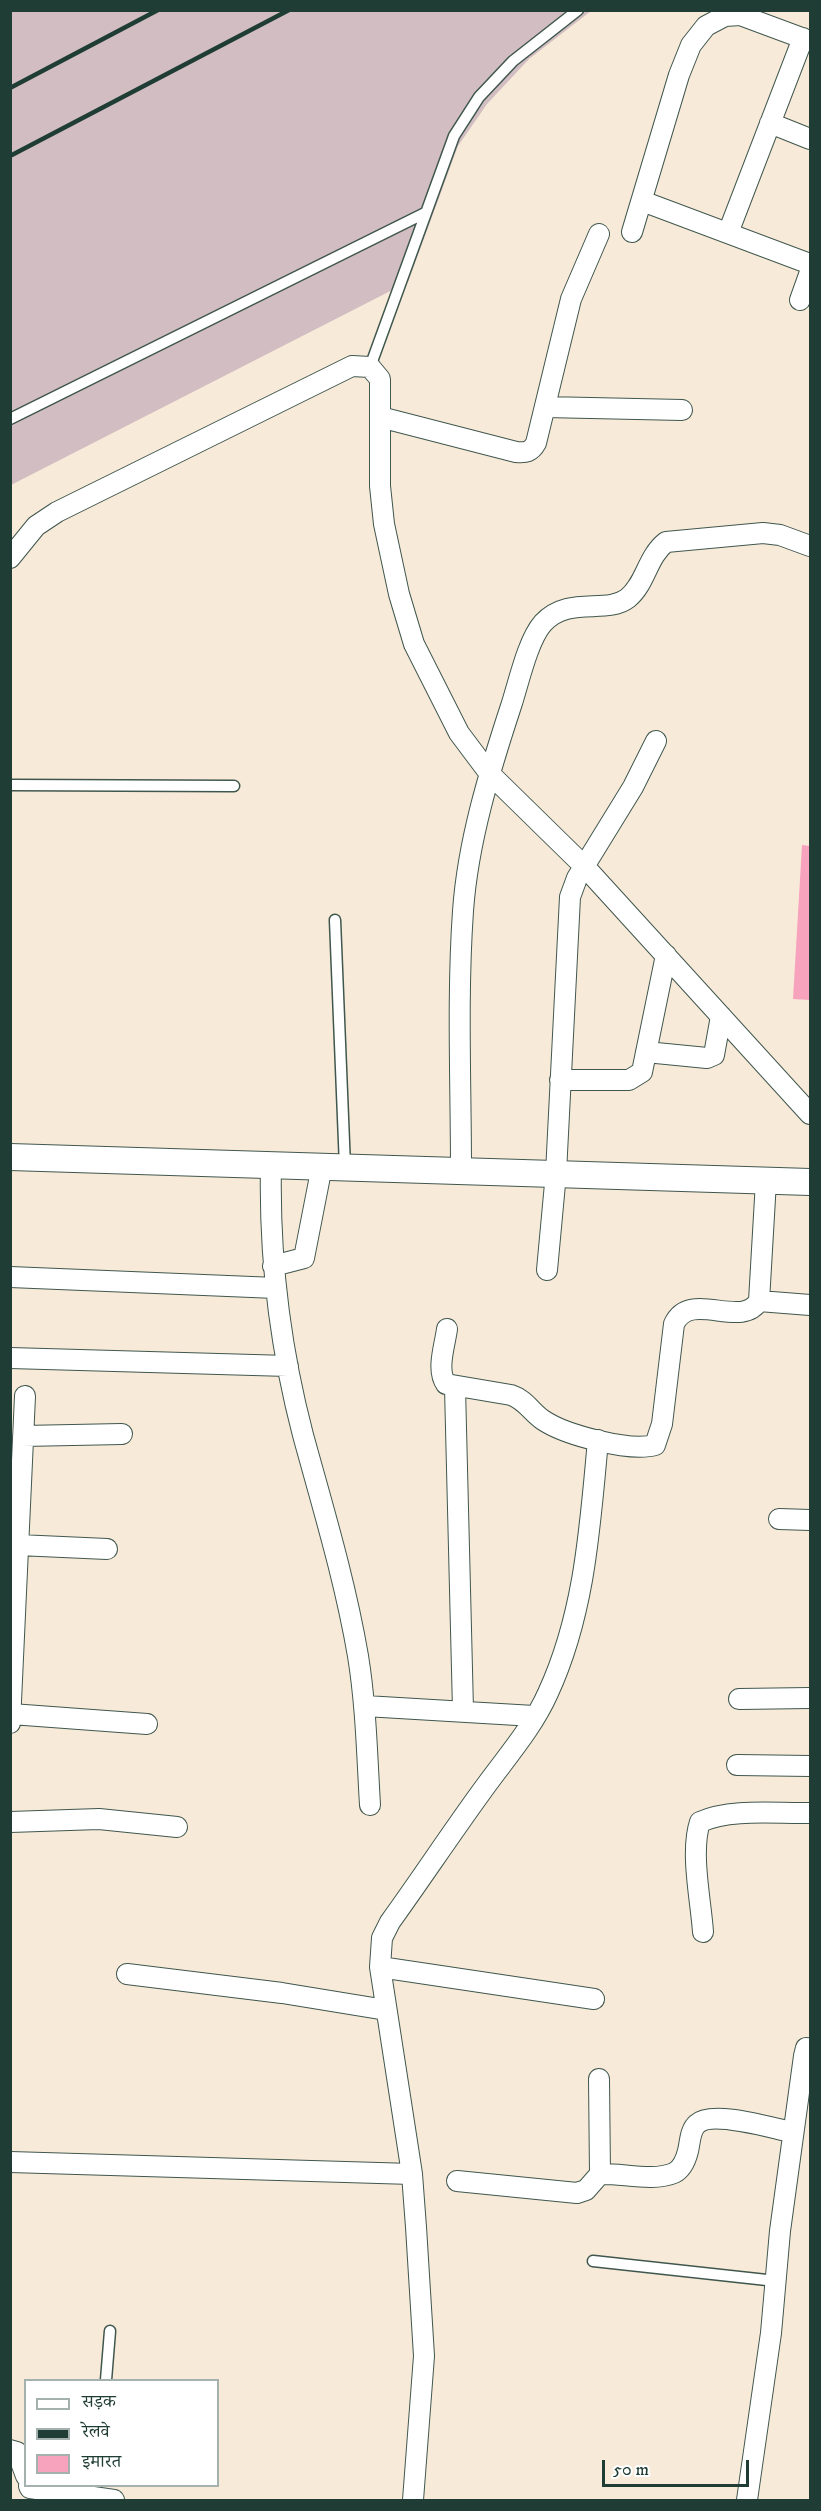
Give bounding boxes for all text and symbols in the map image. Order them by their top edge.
legend [24,2379,219,2487]
text: सड़क [82,2391,116,2413]
text: रेलवे [82,2421,110,2443]
scale bar [605,2448,752,2486]
text: इमारत [82,2451,121,2473]
text: 50 m [613,2459,649,2481]

